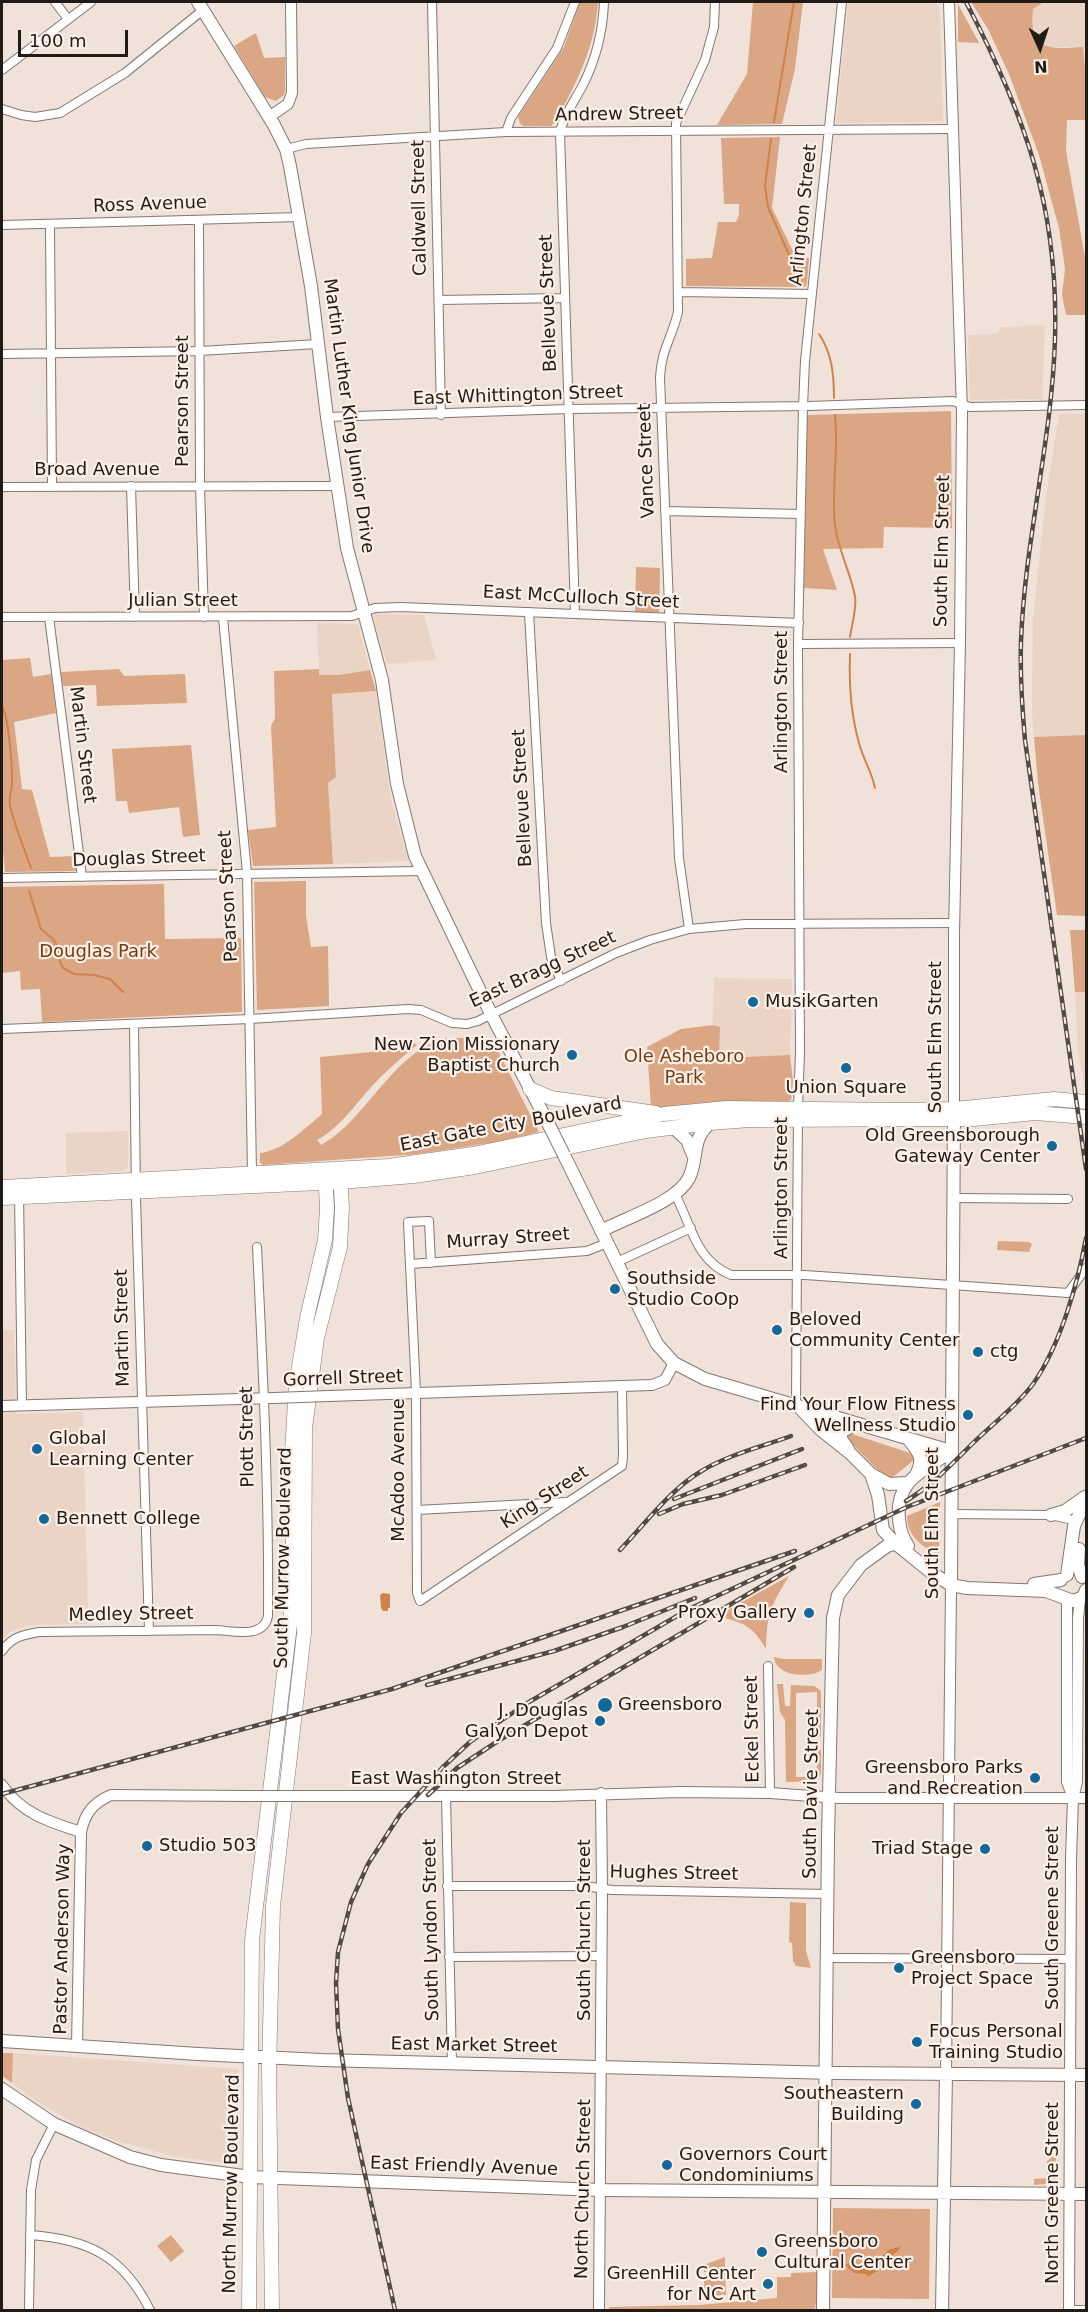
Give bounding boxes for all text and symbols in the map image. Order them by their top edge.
scale bar [21,18,130,56]
north arrow [1010,18,1070,78]
text: 100 m [29,30,87,51]
text: N [1034,57,1048,76]
street label: Andrew Street [555,103,683,127]
street label: Caldwell Street [408,140,432,276]
street label: Arlington Street [786,143,822,287]
street label: Ross Avenue [93,192,207,218]
street label: Bellevue Street [536,234,562,372]
street label: Martin Luther King Junior Drive [318,277,378,555]
street label: Pearson Street [172,335,194,467]
street label: East Whittington Street [412,382,624,410]
street label: Vance Street [634,403,660,519]
street label: Broad Avenue [34,459,160,481]
street label: South Elm Street [931,475,955,627]
street label: East McCulloch Street [482,582,680,614]
street label: Julian Street [128,590,238,612]
street label: Arlington Street [771,631,793,773]
street label: Martin Street [64,685,100,805]
street label: Bellevue Street [509,729,537,867]
street label: Pearson Street [215,830,243,962]
street label: Douglas Street [72,846,206,872]
street label: East Bragg Street [467,927,619,1013]
park label: Douglas Park [39,941,157,963]
street label: South Elm Street [925,961,947,1113]
place label: MusikGarten [765,991,879,1013]
marker: MusikGarten [746,995,760,1009]
place label: New Zion Missionary Baptist Church [374,1034,560,1076]
park label: Ole Asheboro Park [624,1046,744,1088]
marker: New Zion Missionary Baptist Church [565,1048,579,1062]
marker: Union Square [839,1061,853,1075]
place label: Union Square [785,1077,907,1099]
street label: East Gate City Boulevard [398,1093,624,1157]
street label: Arlington Street [771,1117,793,1259]
place label: Old Greensborough Gateway Center [865,1125,1040,1168]
marker: Old Greensborough Gateway Center [1045,1139,1059,1153]
street label: Murray Street [446,1224,570,1254]
place label: Southside Studio CoOp [627,1268,739,1310]
street label: Martin Street [111,1269,135,1387]
marker: Southside Studio CoOp [608,1282,622,1296]
place label: Beloved Community Center [789,1309,959,1352]
marker: Beloved Community Center [770,1323,784,1337]
place label: ctg [990,1341,1018,1363]
marker: ctg [971,1345,985,1359]
street label: Gorrell Street [282,1366,404,1392]
street label: Plott Street [236,1386,260,1488]
place label: Find Your Flow Fitness Wellness Studio [760,1394,956,1436]
street label: McAdoo Avenue [388,1398,410,1542]
marker: Find Your Flow Fitness Wellness Studio [961,1408,975,1422]
place label: Global Learning Center [49,1428,193,1470]
marker: Global Learning Center [30,1442,44,1456]
street label: South Murrow Boulevard [271,1447,297,1669]
street label: South Elm Street [922,1447,944,1599]
street label: King Street [497,1462,593,1534]
place label: Bennett College [56,1508,200,1530]
marker: Bennett College [37,1512,51,1526]
place label: Proxy Gallery [678,1602,797,1624]
street label: Medley Street [68,1603,194,1627]
marker: Proxy Gallery [802,1606,816,1620]
street label: Eckel Street [741,1675,765,1783]
place label: Greensboro [618,1694,722,1716]
marker: Greensboro [596,1696,614,1714]
place label: J. Douglas Galyon Depot [465,1700,588,1742]
street label: South Davie Street [800,1709,824,1879]
marker: J. Douglas Galyon Depot [593,1714,607,1728]
place label: Greensboro Parks and Recreation [865,1757,1023,1800]
street label: East Washington Street [351,1768,561,1790]
marker: Greensboro Parks and Recreation [1028,1771,1042,1785]
street label: South Greene Street [1042,1826,1064,2010]
place label: Studio 503 [159,1835,256,1857]
street label: South Lyndon Street [420,1838,444,2022]
place label: Triad Stage [872,1838,973,1860]
marker: Studio 503 [140,1839,154,1853]
street label: South Church Street [574,1839,596,2021]
marker: Triad Stage [978,1842,992,1856]
street label: Pastor Anderson Way [51,1843,75,2035]
street label: Hughes Street [609,1862,739,1886]
place label: Greensboro Project Space [911,1947,1033,1990]
marker: Greensboro Project Space [892,1961,906,1975]
place label: Focus Personal Training Studio [929,2021,1063,2064]
street label: East Market Street [390,2034,558,2058]
marker: Focus Personal Training Studio [910,2035,924,2049]
street label: North Murrow Boulevard [219,2074,245,2294]
place label: Southeastern Building [784,2083,904,2126]
marker: Southeastern Building [909,2097,923,2111]
street label: North Church Street [572,2099,596,2279]
street label: North Greene Street [1042,2102,1064,2284]
place label: Governors Court Condominiums [679,2144,827,2186]
street label: East Friendly Avenue [370,2153,558,2181]
marker: Governors Court Condominiums [660,2158,674,2172]
place label: Greensboro Cultural Center [774,2231,911,2274]
marker: Greensboro Cultural Center [755,2245,769,2259]
place label: GreenHill Center for NC Art [607,2263,756,2306]
marker: GreenHill Center for NC Art [761,2277,775,2291]

